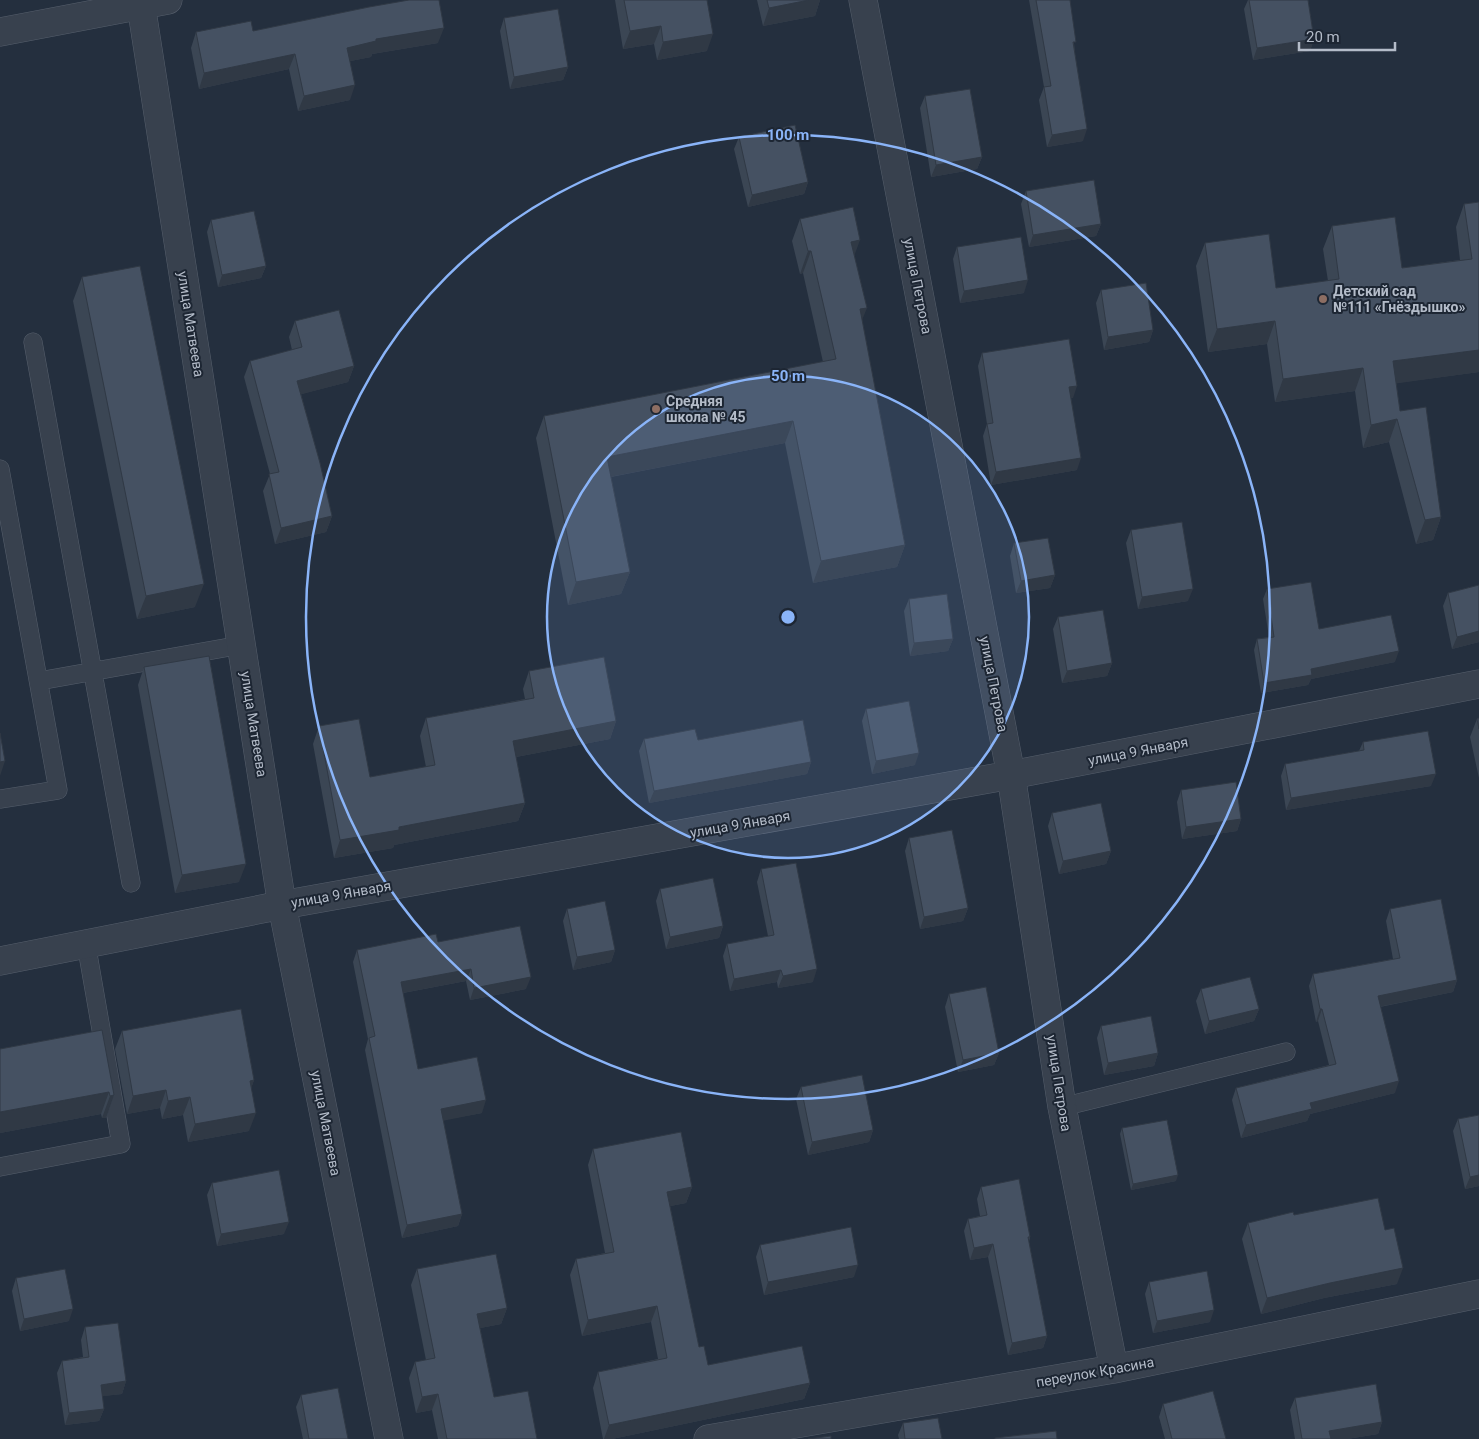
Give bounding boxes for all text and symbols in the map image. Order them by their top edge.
scale bar [1299,20,1395,52]
text: 20 m [1306,28,1340,46]
text: 100 m [767,126,809,144]
street label: улица Петрова [901,237,935,335]
street label: улица Матвеева [175,270,207,378]
place label: Детский сад №111 «Гнёздышко» [1333,283,1465,315]
marker: Детский сад №111 «Гнёздышко» [1317,293,1329,305]
text: 50 m [771,367,805,385]
place label: Средняя школа № 45 [666,393,746,425]
marker: Средняя школа № 45 [650,403,662,415]
centre of rings [779,608,797,626]
street label: улица Петрова [977,635,1011,733]
street label: улица Матвеева [238,670,270,778]
street label: улица 9 Января [1087,733,1189,769]
street label: улица 9 Января [689,807,791,841]
street label: улица 9 Января [290,877,392,911]
street label: улица Петрова [1043,1034,1075,1132]
street label: улица Матвеева [308,1069,344,1177]
street label: переулок Красина [1035,1354,1155,1390]

